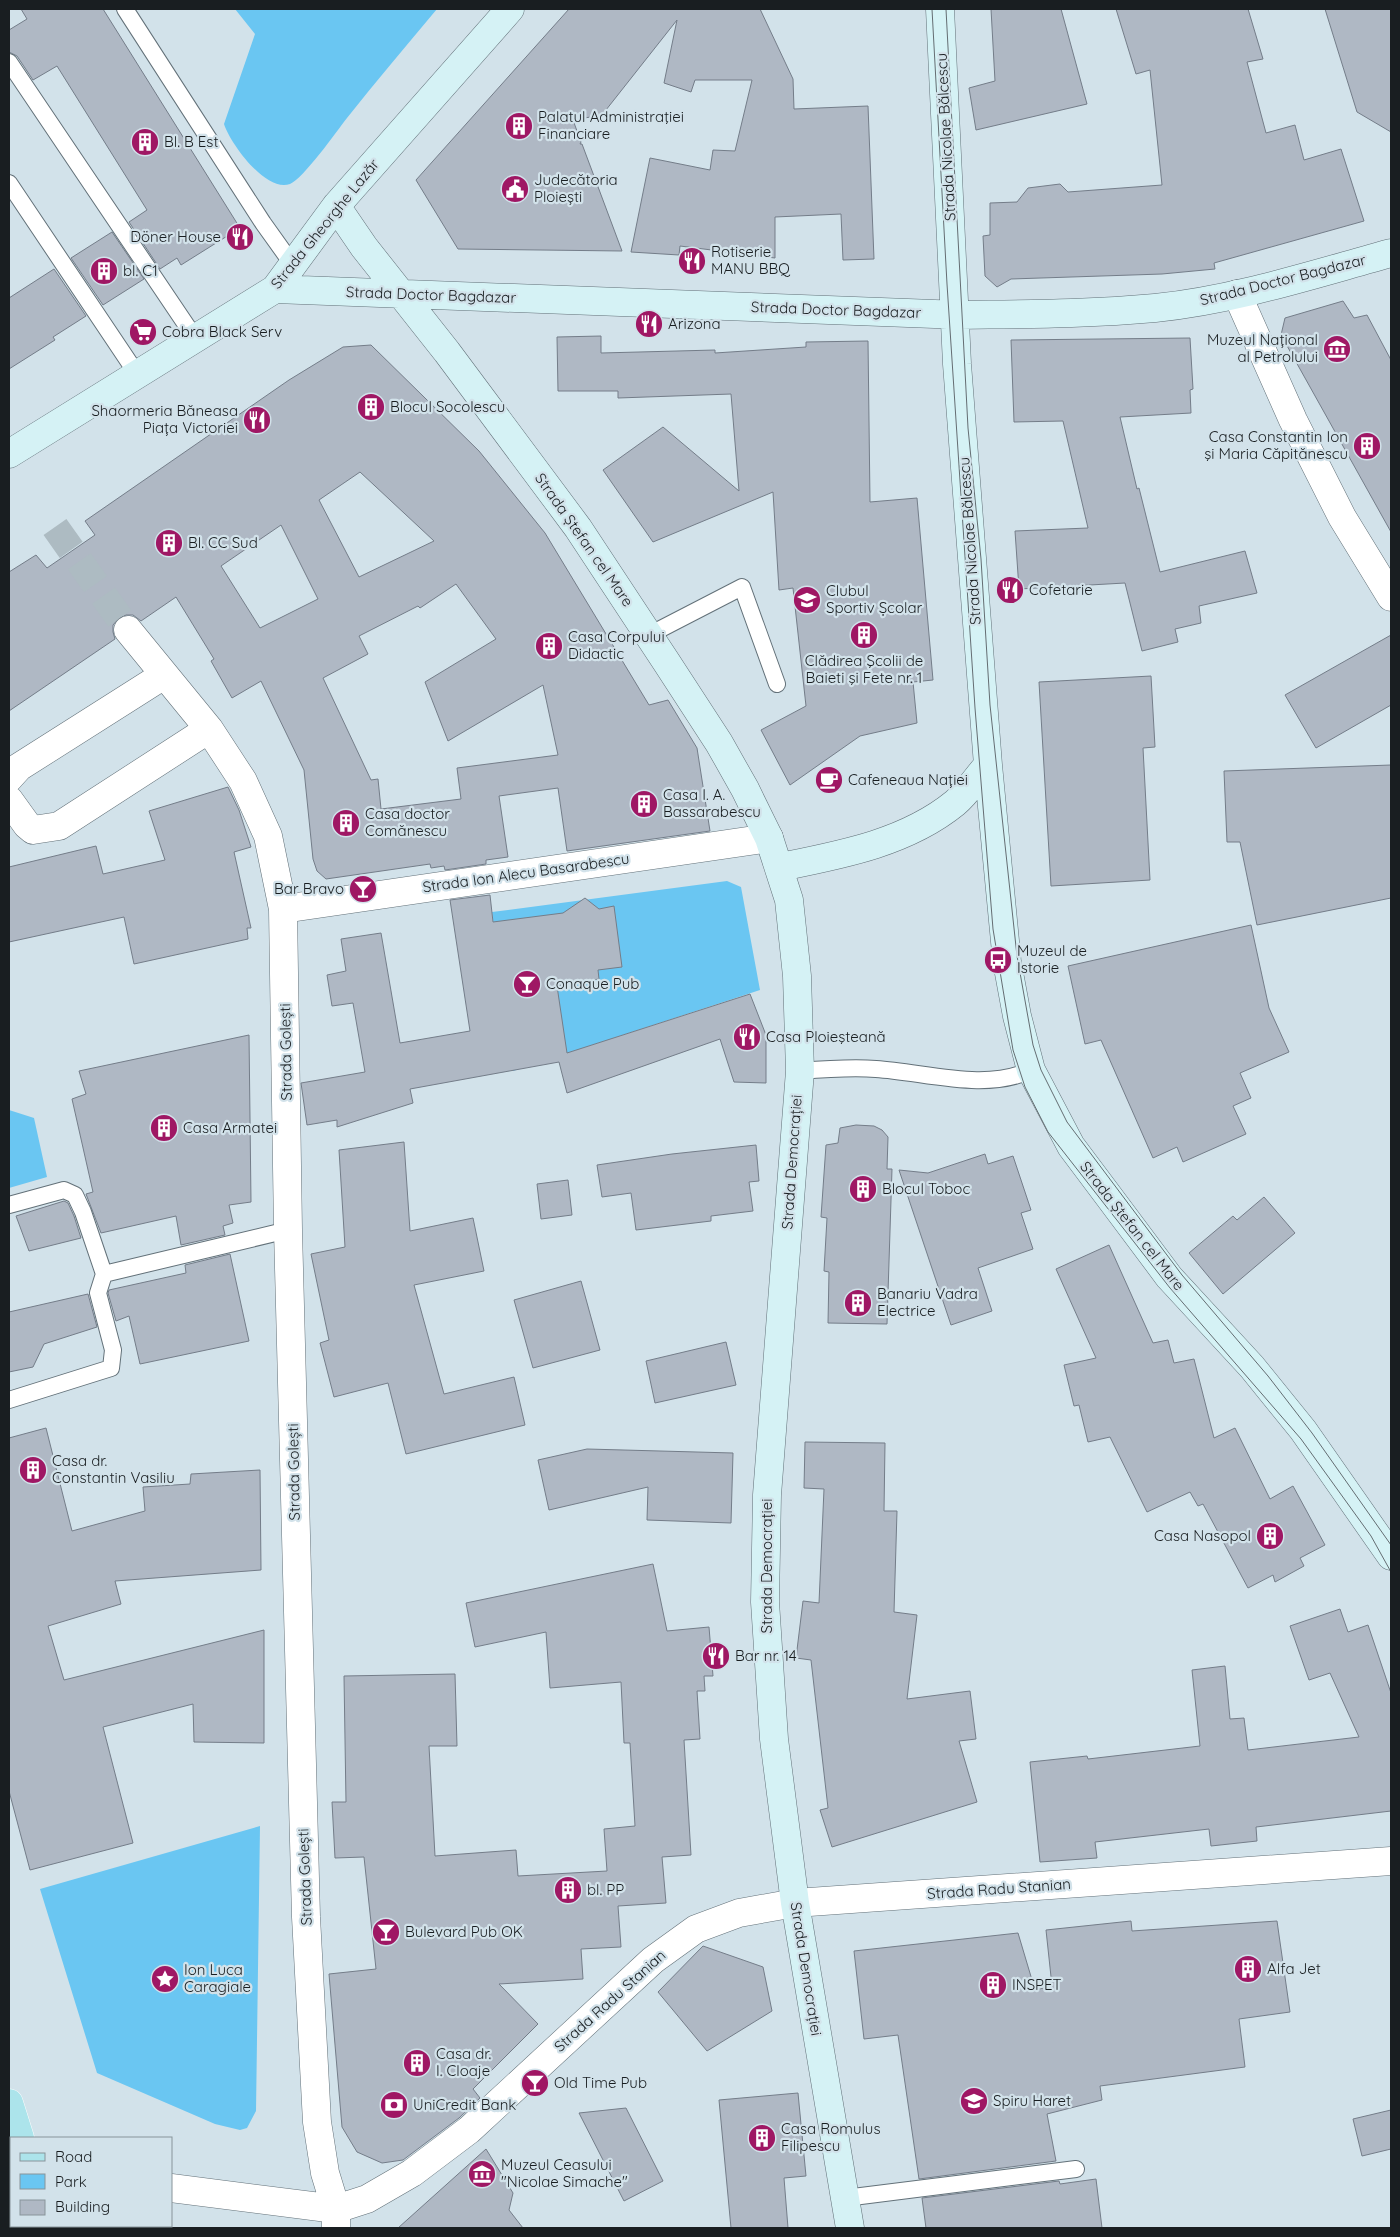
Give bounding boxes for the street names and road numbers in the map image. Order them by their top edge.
street label: Strada Nicolae Bălcescu [932,52,959,222]
street label: Strada Gheorghe Lazăr [266,155,383,293]
street label: Strada Doctor Bagdazar [1198,250,1368,309]
street label: Strada Doctor Bagdazar [346,282,517,307]
street label: Strada Doctor Bagdazar [751,297,922,322]
street label: Strada Nicolae Bălcescu [954,456,985,626]
street label: Strada Ștefan cel Mare [531,469,638,610]
street label: Strada Ion Alecu Basarabescu [421,849,631,896]
street label: Strada Golești [275,1003,296,1101]
street label: Strada Democrației [777,1094,806,1230]
street label: Strada Ștefan cel Mare [1076,1157,1189,1294]
street label: Strada Golești [283,1423,304,1521]
street label: Strada Democrației [757,1498,776,1634]
street label: Strada Golești [293,1828,316,1926]
street label: Strada Radu Stanian [927,1874,1071,1903]
street label: Strada Democrației [787,1901,826,2037]
street label: Strada Radu Stanian [550,1945,669,2056]

